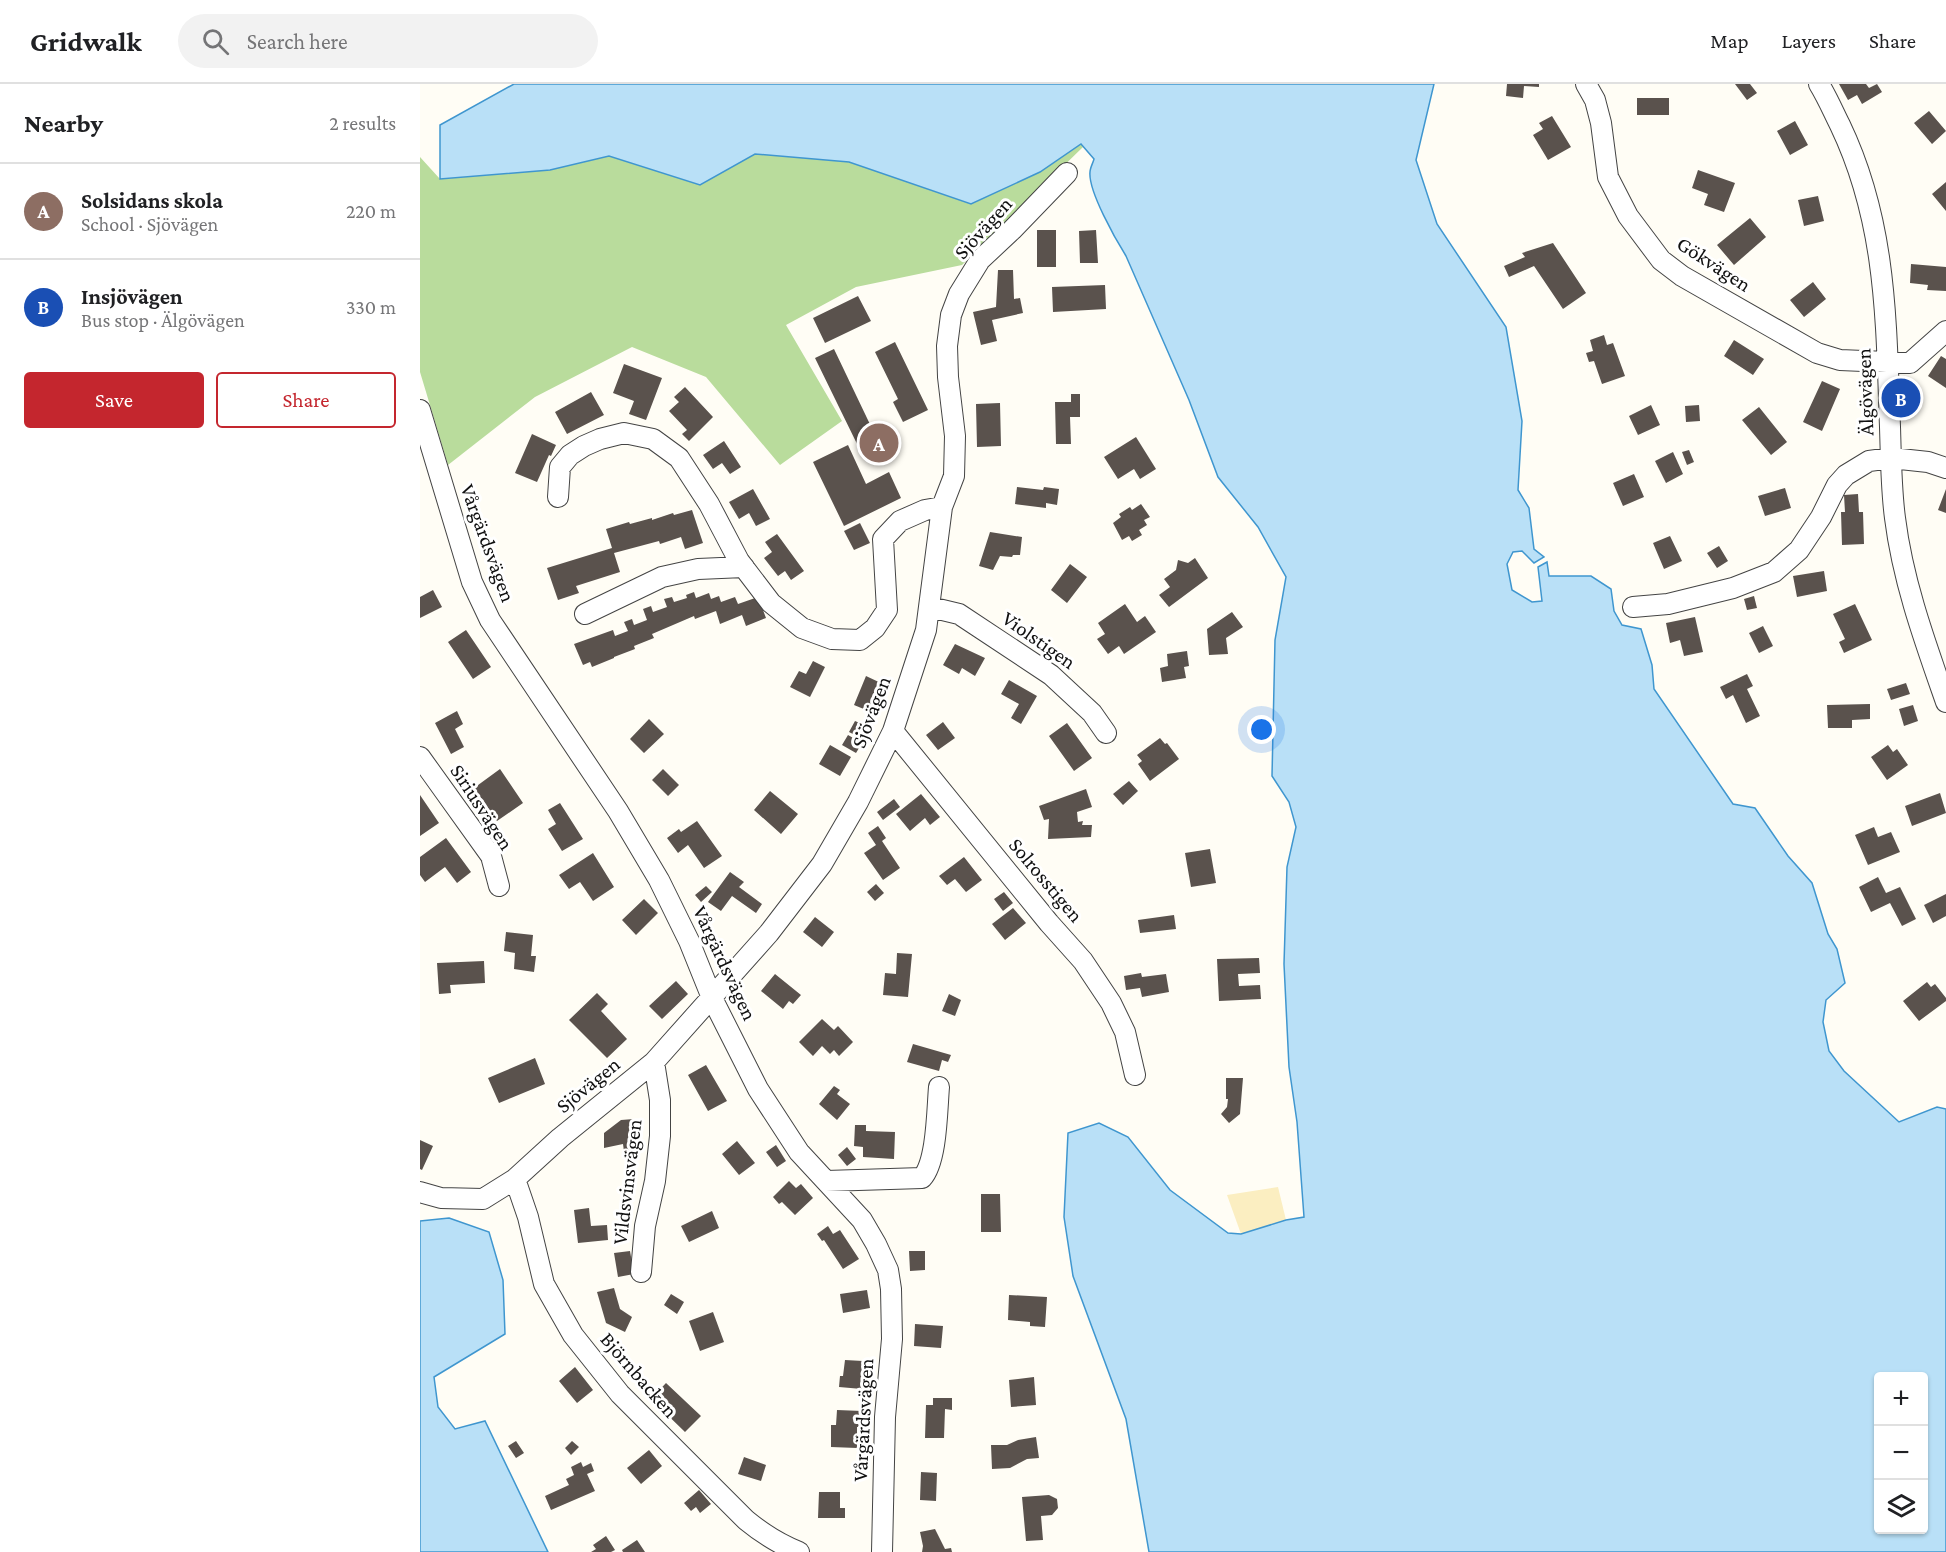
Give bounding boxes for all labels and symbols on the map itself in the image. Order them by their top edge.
street label: Sjövägen [949,192,1017,264]
street label: Gökvägen [1673,231,1755,297]
street label: Älgövägen [1851,348,1879,436]
pin: B [1882,376,1920,420]
pin: A [860,420,898,466]
street label: Vårgärdsvägen [456,481,520,605]
street label: Violstigen [998,606,1080,674]
street label: Sjövägen [846,673,896,751]
your location [1247,715,1276,744]
street label: Siriusvägen [445,760,519,854]
street label: Solrosstigen [1004,833,1088,927]
street label: Vårgärdsvägen [688,902,762,1024]
street label: Sjövägen [551,1052,625,1118]
street label: Vildsvinsvägen [607,1118,647,1246]
street label: Björnbacken [595,1327,683,1423]
street label: Vårgärdsvägen [848,1358,878,1482]

